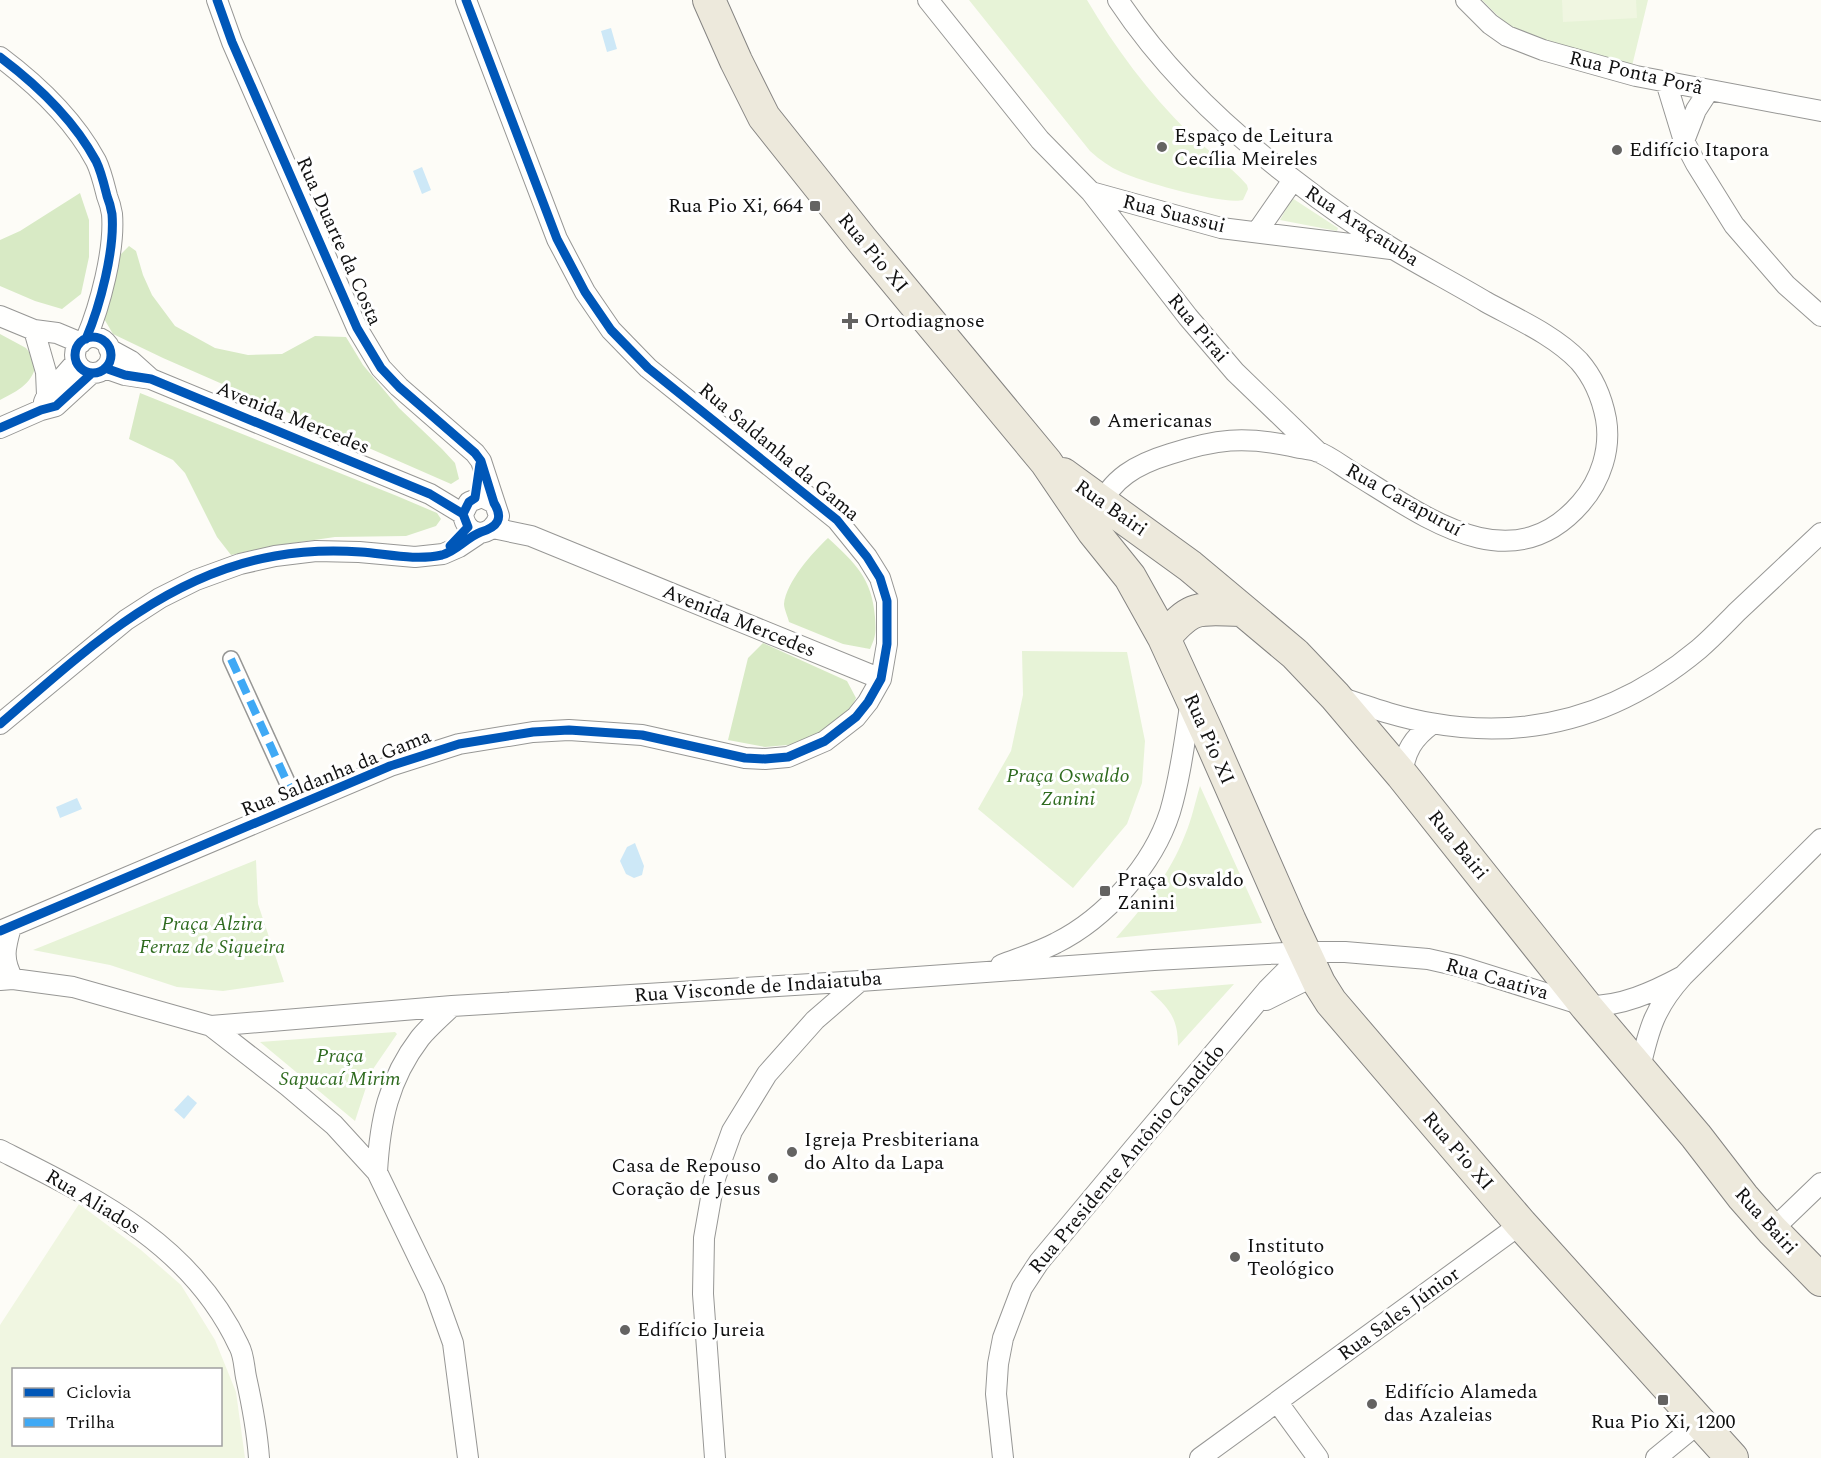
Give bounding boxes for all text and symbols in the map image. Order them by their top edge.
street label: Rua Ponta Porã [1566,43,1706,103]
place label: Espaço de Leitura Cecília Meireles [1174,121,1333,174]
place label: Edifício Itapora [1629,135,1769,165]
marker: Espaço de Leitura Cecília Meireles [1155,140,1169,154]
marker: Edifício Itapora [1610,143,1624,157]
street label: Rua Duarte da Costa [288,152,390,330]
street label: Rua Araçatuba [1299,178,1425,274]
street label: Rua Suassui [1119,187,1229,241]
place label: Rua Pio Xi, 664 [668,191,803,221]
marker: Rua Pio Xi, 664 [808,199,822,213]
street label: Rua Pio XI [830,206,916,300]
street label: Rua Pirai [1160,287,1236,369]
place label: Ortodiagnose [864,306,985,336]
marker: Ortodiagnose [841,312,859,330]
street label: Avenida Mercedes [212,374,374,462]
street label: Rua Saldanha da Gama [692,375,866,529]
place label: Americanas [1107,406,1212,436]
marker: Americanas [1088,414,1102,428]
street label: Rua Carapuruí [1340,456,1469,545]
street label: Rua Bairi [1069,472,1153,544]
street label: Avenida Mercedes [658,577,820,665]
street label: Rua Pio XI [1176,689,1242,789]
street label: Rua Saldanha da Gama [236,721,436,825]
park label: Praça Oswaldo Zanini [1006,761,1130,814]
street label: Rua Bairi [1420,803,1496,887]
place label: Praça Osvaldo Zanini [1117,865,1244,918]
marker: Praça Osvaldo Zanini [1098,884,1112,898]
park label: Praça Alzira Ferraz de Siqueira [139,909,285,962]
street label: Rua Caativa [1442,950,1552,1008]
street label: Rua Visconde de Indaiatuba [633,963,883,1011]
street label: Rua Presidente Antônio Cândido [1022,1037,1232,1281]
park label: Praça Sapucaí Mirim [279,1041,401,1094]
street label: Rua Pio XI [1415,1105,1501,1197]
place label: Igreja Presbiteriana do Alto da Lapa [804,1125,980,1178]
marker: Igreja Presbiteriana do Alto da Lapa [785,1145,799,1159]
place label: Casa de Repouso Coração de Jesus [611,1151,761,1204]
street label: Rua Aliados [40,1162,146,1242]
marker: Casa de Repouso Coração de Jesus [766,1171,780,1185]
street label: Rua Bairi [1727,1180,1805,1262]
place label: Instituto Teológico [1247,1231,1334,1284]
marker: Instituto Teológico [1228,1250,1242,1264]
street label: Rua Sales Júnior [1332,1259,1466,1369]
place label: Edifício Jureia [637,1315,765,1345]
marker: Edifício Jureia [618,1323,632,1337]
legend [12,1368,222,1446]
place label: Edifício Alameda das Azaleias [1384,1377,1538,1430]
text: Ciclovia [66,1379,132,1406]
marker: Rua Pio Xi, 1200 [1656,1393,1670,1407]
marker: Edifício Alameda das Azaleias [1365,1397,1379,1411]
place label: Rua Pio Xi, 1200 [1590,1407,1736,1437]
text: Trilha [66,1409,115,1436]

